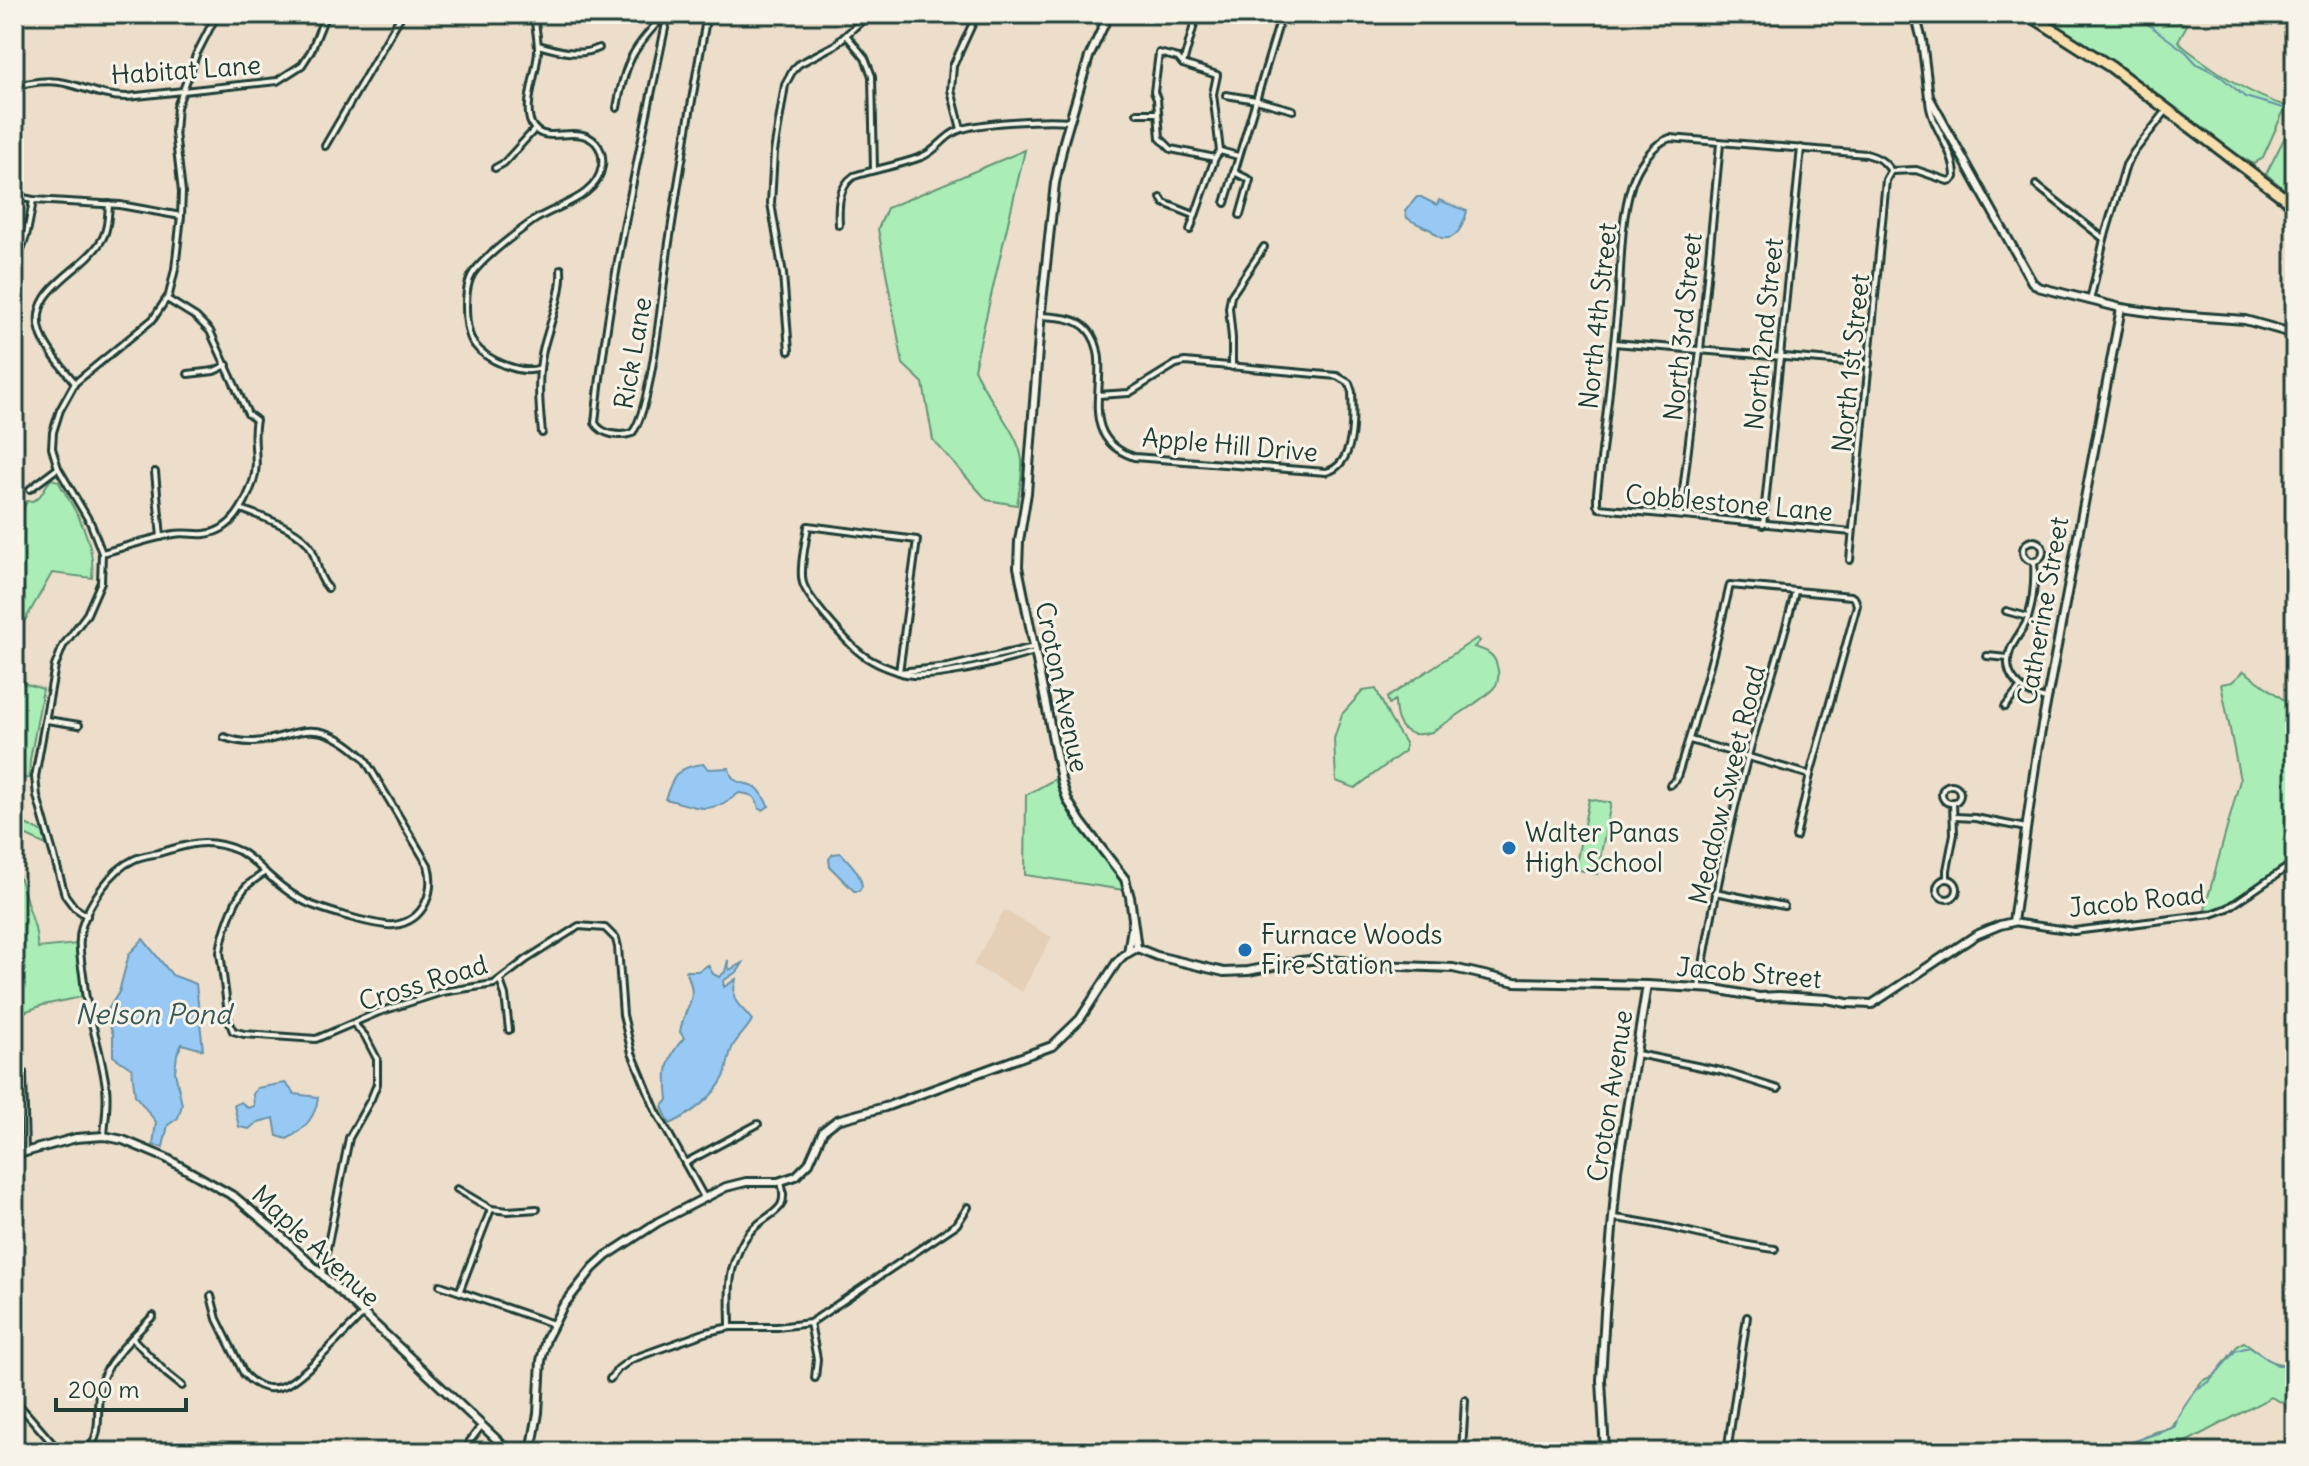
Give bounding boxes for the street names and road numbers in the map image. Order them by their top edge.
street label: Habitat Lane [110,48,262,91]
street label: North 4th Street [1571,221,1624,411]
street label: North 3rd Street [1656,231,1709,423]
street label: North 2nd Street [1737,236,1790,432]
street label: North 1st Street [1825,272,1876,454]
street label: Rick Lane [606,294,659,411]
street label: Apple Hill Drive [1141,420,1319,469]
street label: Cobblestone Lane [1624,477,1834,528]
street label: Catherine Street [2010,514,2075,708]
street label: Croton Avenue [1028,599,1097,775]
street label: Meadow Sweet Road [1681,662,1772,908]
street label: Jacob Road [2067,877,2207,924]
street label: Cross Road [355,947,491,1018]
street label: Jacob Street [1675,950,1823,995]
street label: Croton Avenue [1580,1008,1639,1184]
street label: Maple Avenue [245,1178,387,1314]

